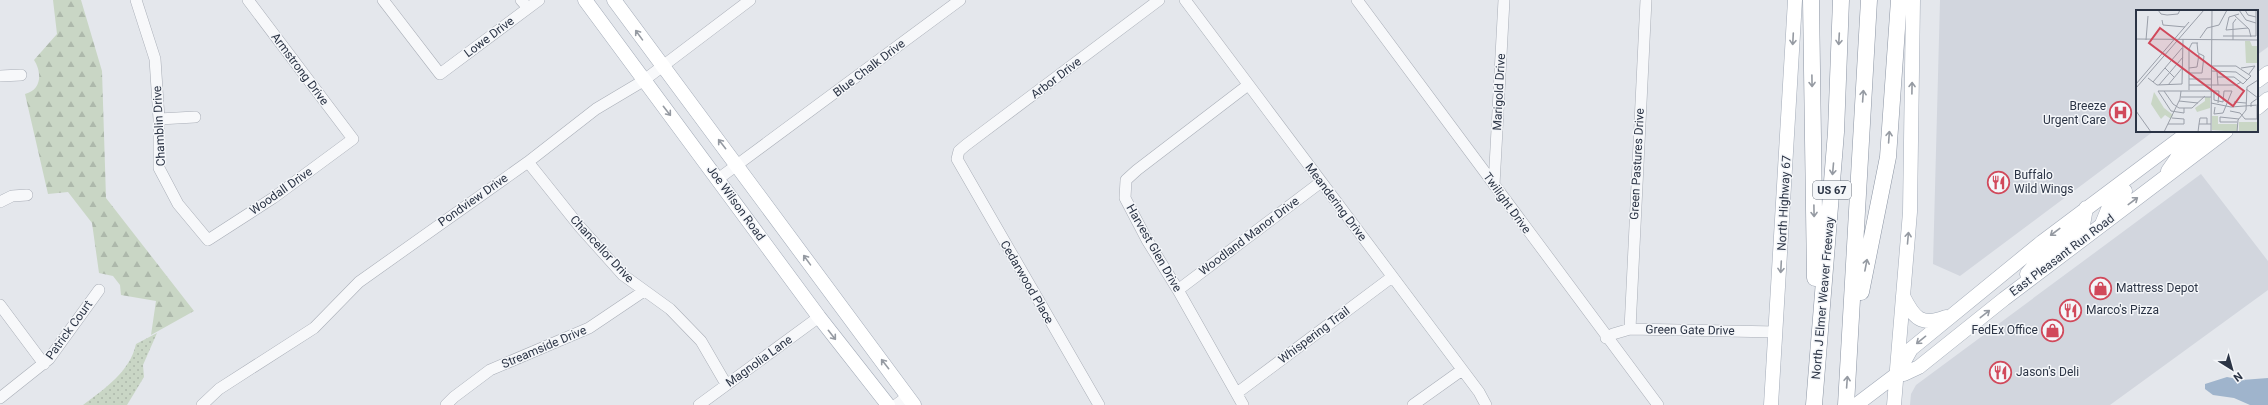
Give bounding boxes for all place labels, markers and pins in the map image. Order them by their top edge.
place label: Breeze Urgent Care [2043,99,2106,127]
hospital icon: Breeze Urgent Care [2108,100,2134,126]
place label: Buffalo Wild Wings [2014,168,2073,196]
restaurant icon: Buffalo Wild Wings [1986,169,2012,195]
shop icon: Mattress Depot [2087,275,2113,301]
place label: Mattress Depot [2116,281,2198,295]
restaurant icon: Marco's Pizza [2058,297,2084,323]
place label: Marco's Pizza [2086,303,2159,317]
shop icon: FedEx Office [2040,317,2066,343]
place label: FedEx Office [1971,323,2038,337]
restaurant icon: Jason's Deli [1988,359,2014,385]
place label: Jason's Deli [2016,365,2079,379]

